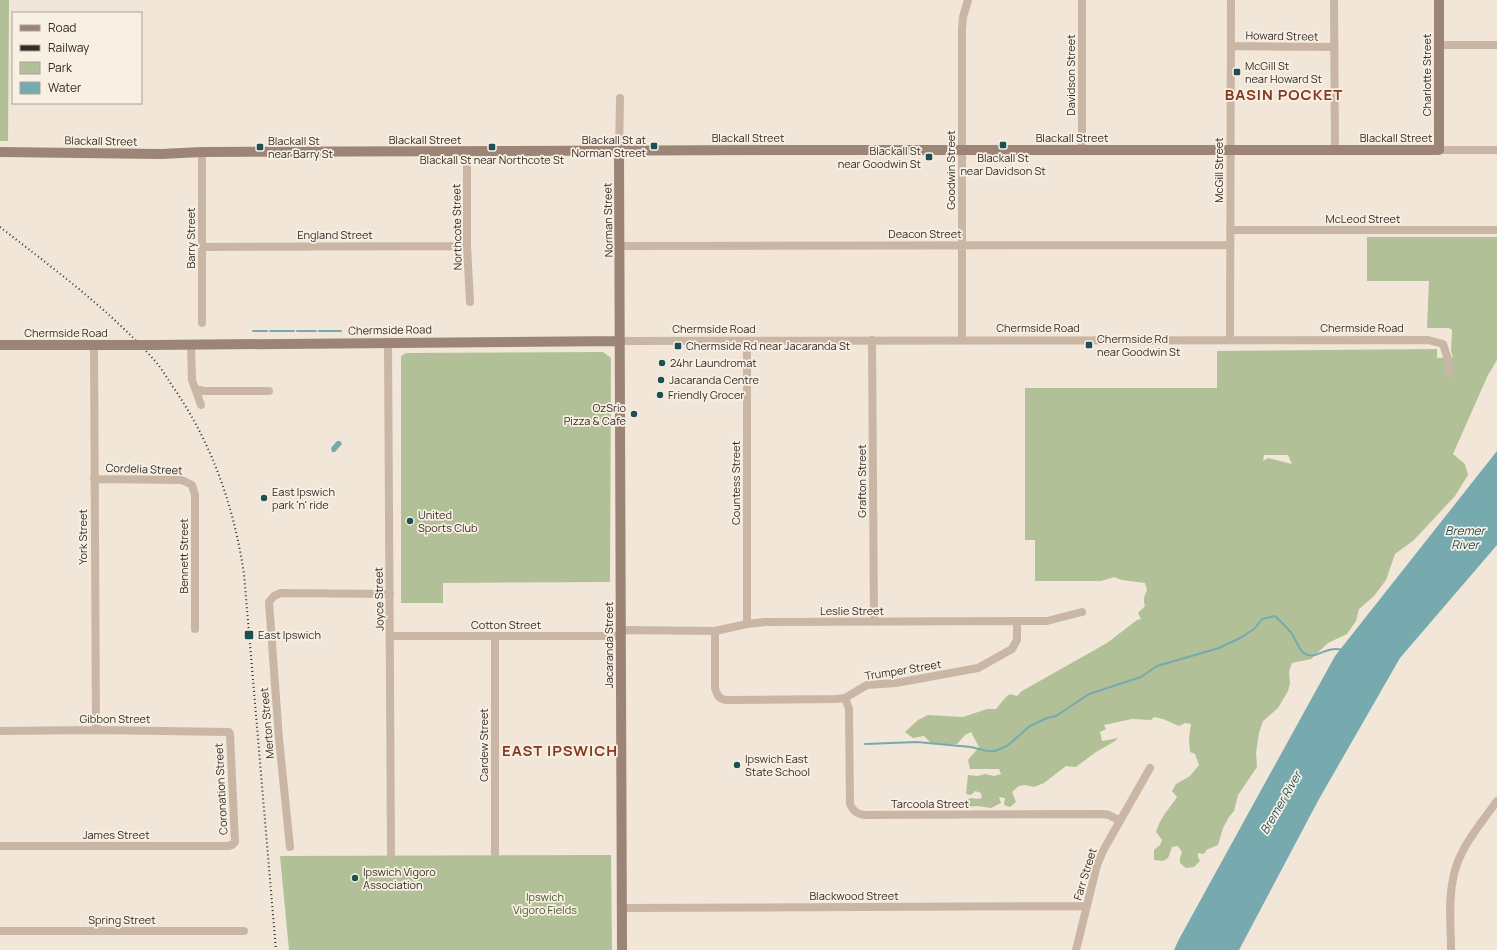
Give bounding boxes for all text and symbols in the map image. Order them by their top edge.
legend [12,12,142,104]
text: Road [48,19,76,36]
street label: Howard Street [1245,27,1319,44]
street label: Davidson Street [1063,34,1078,116]
street label: Charlotte Street [1419,34,1434,116]
text: Railway [48,39,90,56]
place label: McGill St near Howard St [1245,58,1322,86]
text: Park [48,59,73,76]
marker: McGill St near Howard St [1232,67,1242,77]
text: Water [48,79,82,96]
district label: BASIN POCKET [1225,84,1343,105]
street label: Blackall Street [712,130,784,145]
street label: Goodwin Street [943,130,958,210]
street label: Blackall Street [1036,130,1108,145]
street label: Blackall Street [1360,130,1432,145]
street label: Blackall Street [65,132,138,149]
street label: Blackall Street [389,132,461,147]
place label: Blackall St at Norman Street [572,132,646,160]
place label: Blackall St near Barry St [268,133,333,161]
street label: McGill Street [1211,137,1226,203]
marker: Blackall St near Davidson St [998,140,1008,150]
marker: Blackall St at Norman Street [649,141,659,151]
marker: Blackall St near Barry St [255,142,265,152]
marker: Blackall St near Northcote St [487,142,497,152]
place label: Blackall St near Goodwin St [838,143,921,171]
place label: Blackall St near Davidson St [960,150,1046,178]
place label: Blackall St near Northcote St [420,152,564,167]
marker: Blackall St near Goodwin St [924,152,934,162]
street label: Norman Street [599,183,616,257]
street label: Northcote Street [448,184,465,270]
street label: Barry Street [183,207,198,269]
street label: McLeod Street [1326,211,1400,226]
street label: Deacon Street [888,226,962,241]
street label: England Street [297,227,373,242]
street label: Chermside Road [996,320,1080,335]
street label: Chermside Road [1320,320,1404,335]
street label: Chermside Road [348,321,432,338]
street label: Chermside Road [672,321,756,336]
street label: Chermside Road [24,325,108,340]
place label: Chermside Rd near Goodwin St [1097,331,1180,359]
place label: Chermside Rd near Jacaranda St [686,338,850,353]
marker: Chermside Rd near Goodwin St [1084,340,1094,350]
marker: Chermside Rd near Jacaranda St [673,341,683,351]
place label: 24hr Laundromat [670,355,757,370]
marker: 24hr Laundromat [657,358,667,368]
place label: Jacaranda Centre [669,372,759,387]
marker: Jacaranda Centre [656,375,666,385]
place label: Friendly Grocer [668,387,744,402]
marker: Friendly Grocer [655,390,665,400]
place label: OzSrio Pizza & Cafe [564,400,627,428]
marker: OzSrio Pizza & Cafe [629,409,639,419]
street label: Countess Street [728,441,743,525]
street label: Grafton Street [854,444,869,518]
street label: Cordelia Street [105,460,183,477]
place label: East Ipswich park 'n' ride [272,484,335,512]
marker: East Ipswich park 'n' ride [259,493,269,503]
place label: United Sports Club [418,507,478,535]
street label: York Street [75,509,90,565]
marker: United Sports Club [405,516,415,526]
street label: Bennett Street [176,518,191,594]
water label: Bremer River [1445,522,1487,553]
street label: Joyce Street [370,567,387,631]
street label: Jacaranda Street [601,602,616,688]
street label: Leslie Street [820,603,884,618]
street label: Cotton Street [471,617,541,632]
place label: East Ipswich [258,627,321,642]
marker: East Ipswich [243,629,255,641]
street label: Trumper Street [864,656,942,683]
street label: Merton Street [256,687,277,759]
street label: Cardew Street [476,708,491,782]
street label: Gibbon Street [80,711,150,726]
district label: EAST IPSWICH [502,740,618,761]
street label: Coronation Street [211,743,230,835]
place label: Ipswich East State School [745,751,810,779]
marker: Ipswich East State School [732,760,742,770]
water label: Bremer River [1256,767,1306,837]
street label: Tarcoola Street [891,796,969,811]
street label: James Street [82,827,150,842]
street label: Farr Street [1069,846,1100,902]
place label: Ipswich Vigoro Association [363,864,436,892]
marker: Ipswich Vigoro Association [350,873,360,883]
street label: Blackwood Street [809,888,899,903]
park label: Ipswich Vigoro Fields [513,889,577,917]
street label: Spring Street [88,912,156,927]

